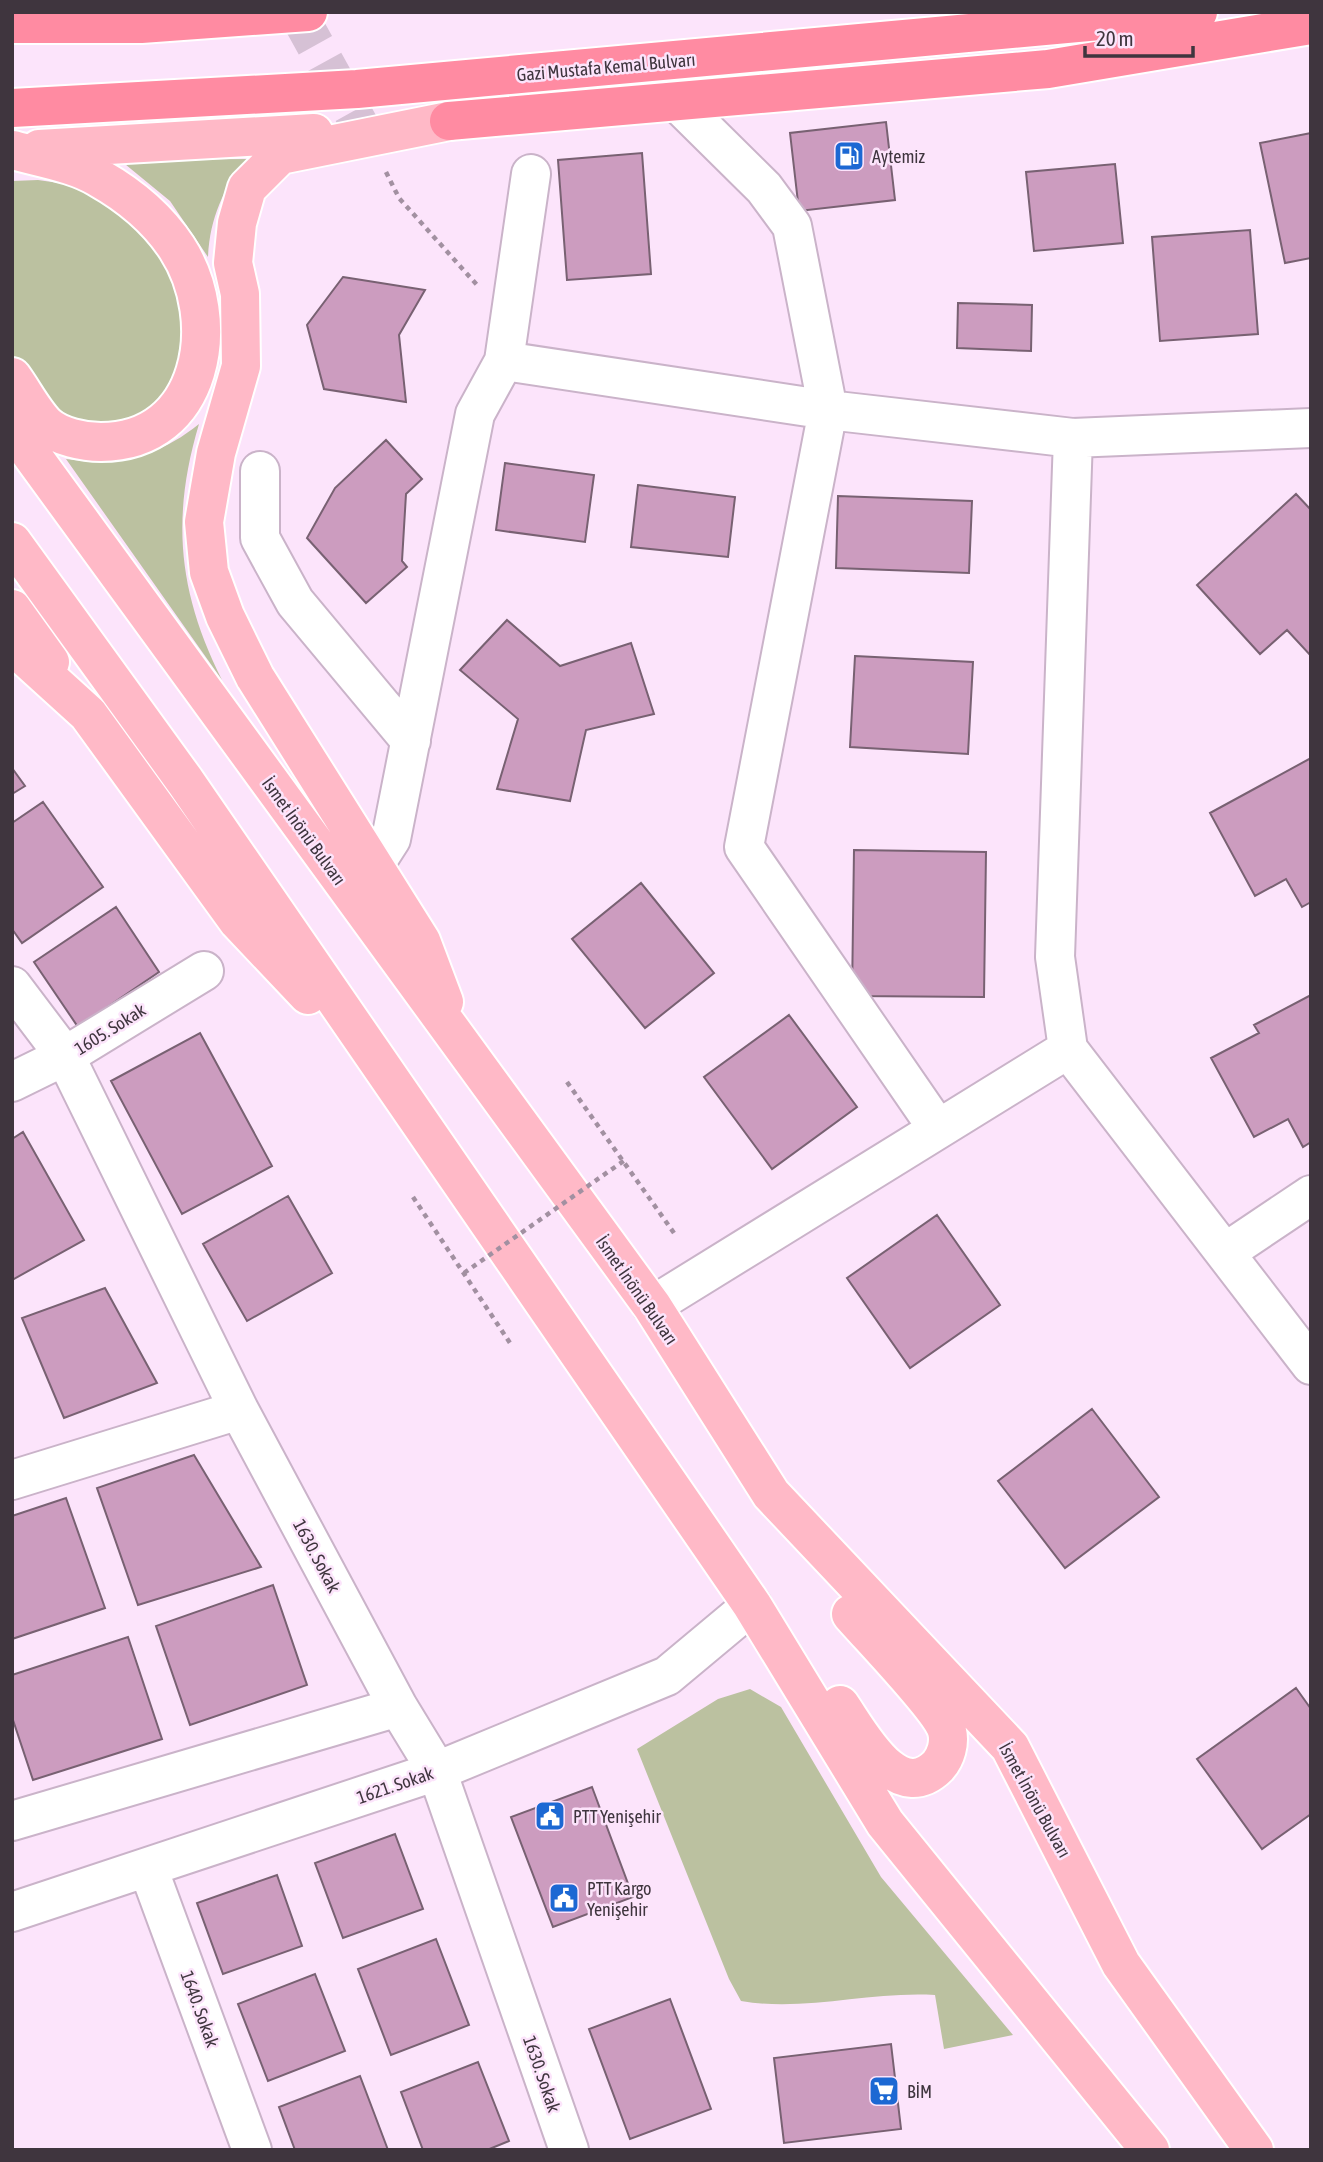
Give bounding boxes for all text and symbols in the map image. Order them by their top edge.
scale bar [1085,14,1194,58]
text: 20 m [1096,26,1134,50]
street label: Gazi Mustafa Kemal Bulvarı [516,49,696,85]
fuel station icon: Aytemiz [832,139,866,173]
place label: Aytemiz [872,146,926,167]
street label: İsmet İnönü Bulvarı [258,773,350,889]
street label: 1605. Sokak [71,999,149,1059]
street label: İsmet İnönü Bulvarı [592,1231,682,1349]
street label: 1630. Sokak [289,1516,345,1596]
street label: İsmet İnönü Bulvarı [995,1739,1075,1861]
street label: 1621. Sokak [354,1762,436,1808]
public building icon: PTT Yenişehir [533,1799,567,1833]
place label: PTT Yenişehir [573,1806,661,1827]
place label: PTT Kargo Yenişehir [587,1878,652,1920]
public building icon: PTT Kargo Yenişehir [547,1881,581,1915]
street label: 1640. Sokak [176,1968,224,2050]
street label: 1630. Sokak [519,2033,565,2115]
supermarket icon: BİM [867,2074,901,2108]
place label: BİM [907,2081,932,2102]

